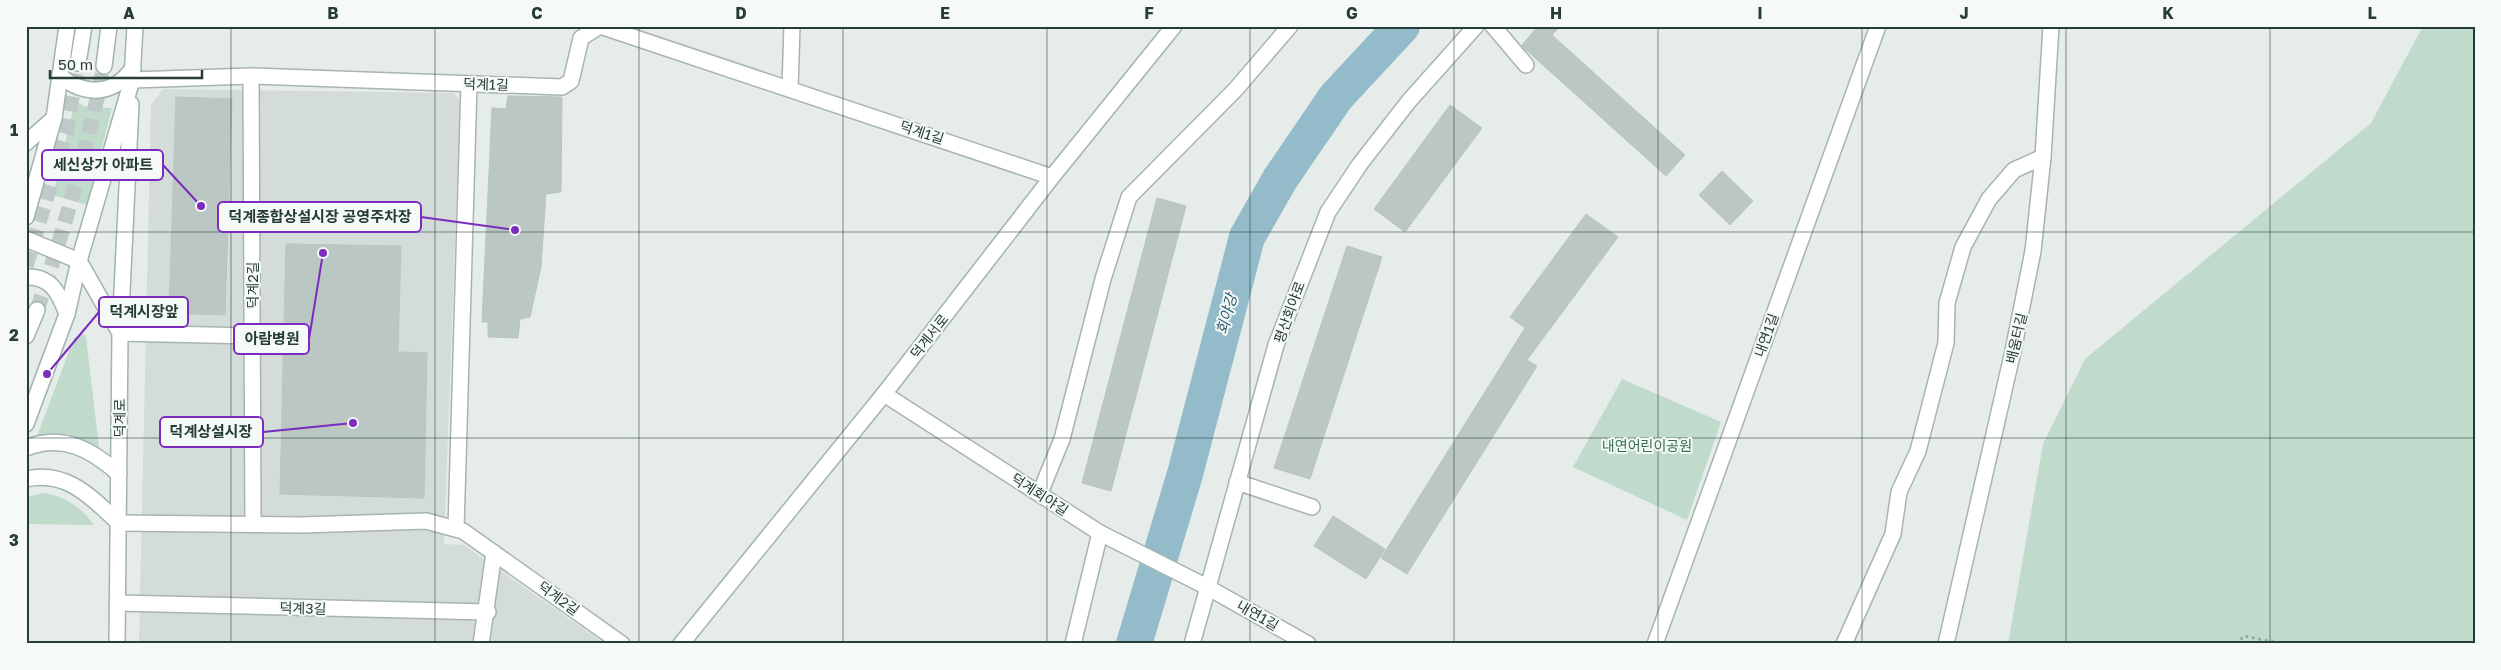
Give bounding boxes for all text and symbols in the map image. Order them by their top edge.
text: A [123,3,135,23]
text: B [327,3,339,23]
text: C [531,3,543,23]
text: D [735,3,747,23]
text: E [940,3,950,23]
text: F [1144,3,1154,23]
text: G [1346,3,1358,23]
text: H [1550,3,1562,23]
text: I [1757,3,1763,23]
text: J [1959,3,1969,23]
text: K [2162,3,2174,23]
text: L [2367,3,2377,23]
scale bar [50,48,202,80]
text: 50 m [58,55,93,73]
street label: 덕계1길 [463,75,509,93]
street label: 덕계1길 [898,117,946,147]
text: 1 [10,120,18,140]
callout: 세신상가 아파트 [42,150,163,180]
text: 세신상가 아파트 [53,155,153,173]
callout: 덕계종합상설시장 공영주차장 [218,202,421,232]
text: 덕계종합상설시장 공영주차장 [228,207,412,225]
street label: 덕계2길 [244,262,261,308]
street label: 평산회야로 [1270,279,1308,345]
water label: 회야강 [1212,290,1241,336]
callout: 덕계시장앞 [99,297,188,327]
text: 덕계시장앞 [109,302,179,320]
street label: 덕계서로 [906,310,952,362]
street label: 내연1길 [1750,311,1782,359]
street label: 배움터길 [2002,311,2030,365]
callout: 아람병원 [234,324,309,354]
text: 2 [9,325,19,345]
text: 아람병원 [244,329,300,347]
street label: 덕계로 [111,399,128,437]
callout: 덕계상설시장 [160,417,263,447]
text: 덕계상설시장 [170,422,253,440]
park label: 내연어린이공원 [1602,437,1692,454]
street label: 덕계회야길 [1008,469,1072,519]
text: 3 [9,530,19,550]
street label: 덕계2길 [535,577,583,619]
street label: 내연1길 [1234,596,1282,634]
street label: 덕계3길 [279,599,327,617]

